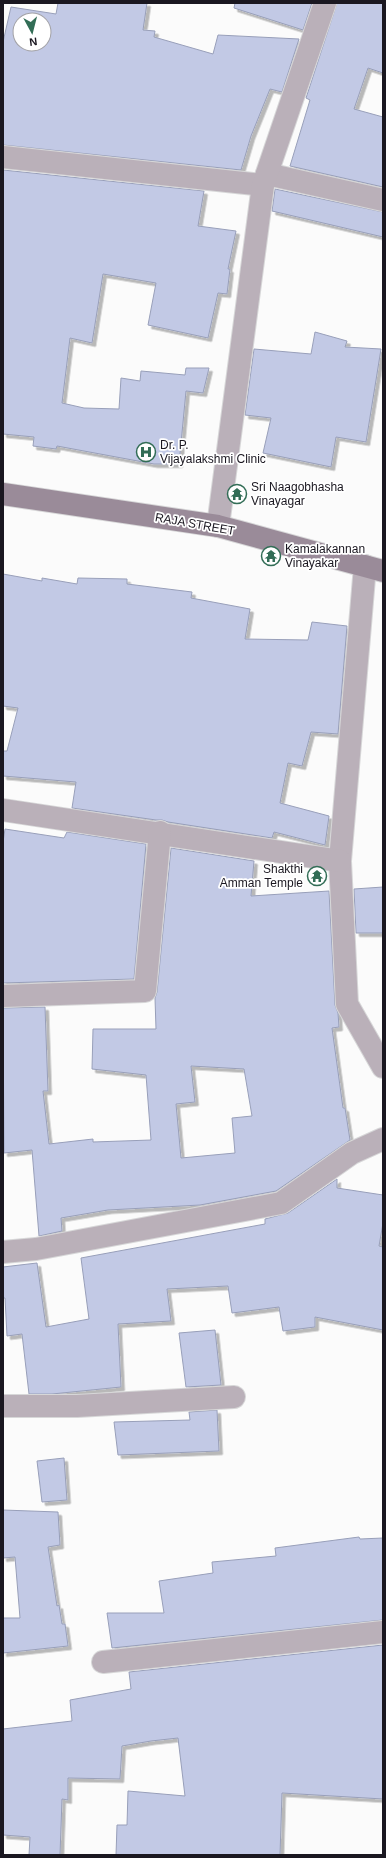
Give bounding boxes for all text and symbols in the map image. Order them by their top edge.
north arrow [12,12,52,52]
text: N [28,35,38,48]
place label: Dr. P. Vijayalakshmi Clinic [160,438,266,466]
hospital icon: Dr. P. Vijayalakshmi Clinic [135,441,157,463]
place label: Sri Naagobhasha Vinayagar [251,480,344,508]
temple icon: Sri Naagobhasha Vinayagar [226,483,248,505]
street label: RAJA STREET [154,510,237,538]
place label: Kamalakannan Vinayakar [285,542,365,570]
temple icon: Kamalakannan Vinayakar [260,545,282,567]
place label: Shakthi Amman Temple [220,862,303,890]
temple icon: Shakthi Amman Temple [306,865,328,887]

